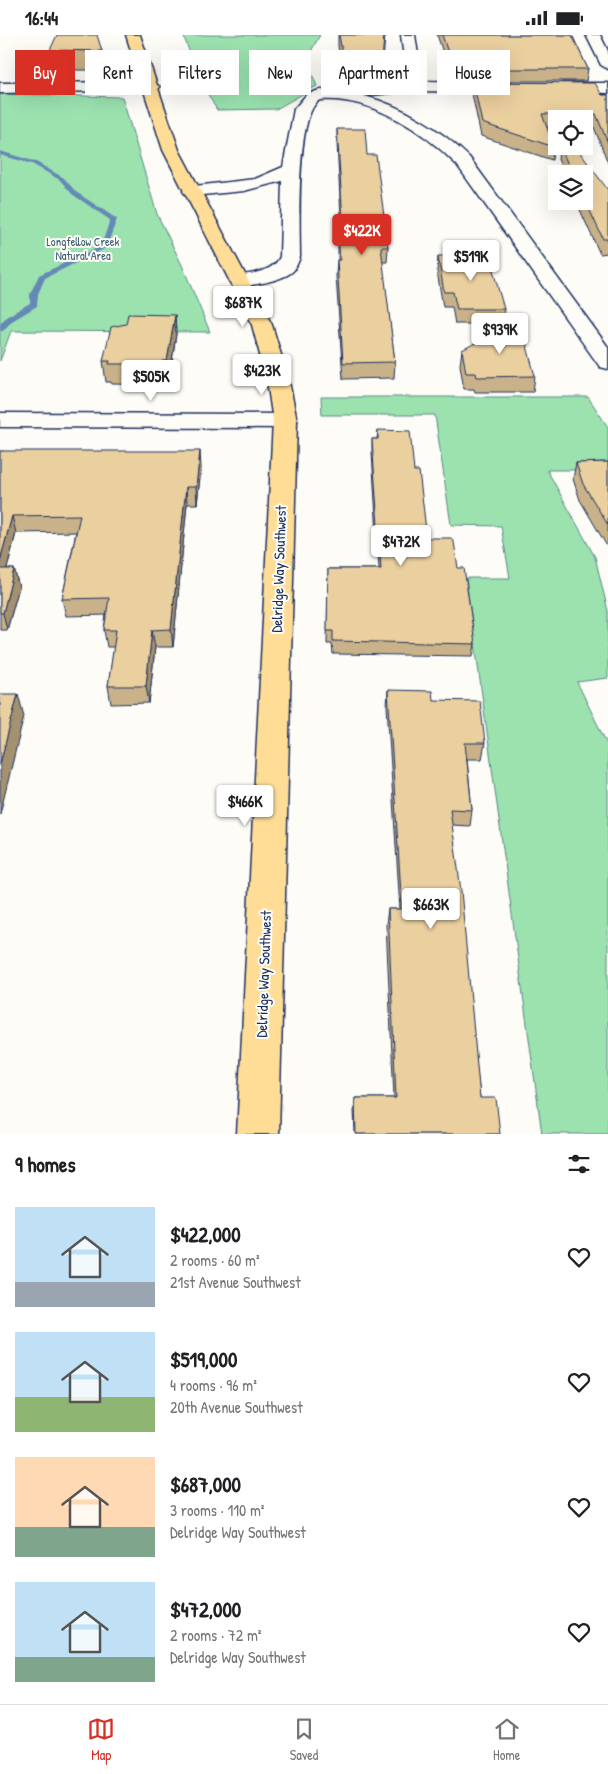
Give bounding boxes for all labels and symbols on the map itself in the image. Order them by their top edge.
pin: $422K [327,213,397,256]
park label: Longfellow Creek Natural Area [46,233,120,264]
pin: $519K [436,239,506,282]
pin: $687K [208,285,278,328]
pin: $939K [465,313,535,355]
pin: $423K [227,353,297,396]
pin: $505K [116,359,186,402]
street label: Delridge Way Southwest [266,504,291,633]
pin: $472K [366,525,436,567]
pin: $466K [210,785,280,827]
pin: $663K [396,887,466,930]
street label: Delridge Way Southwest [251,909,276,1038]

